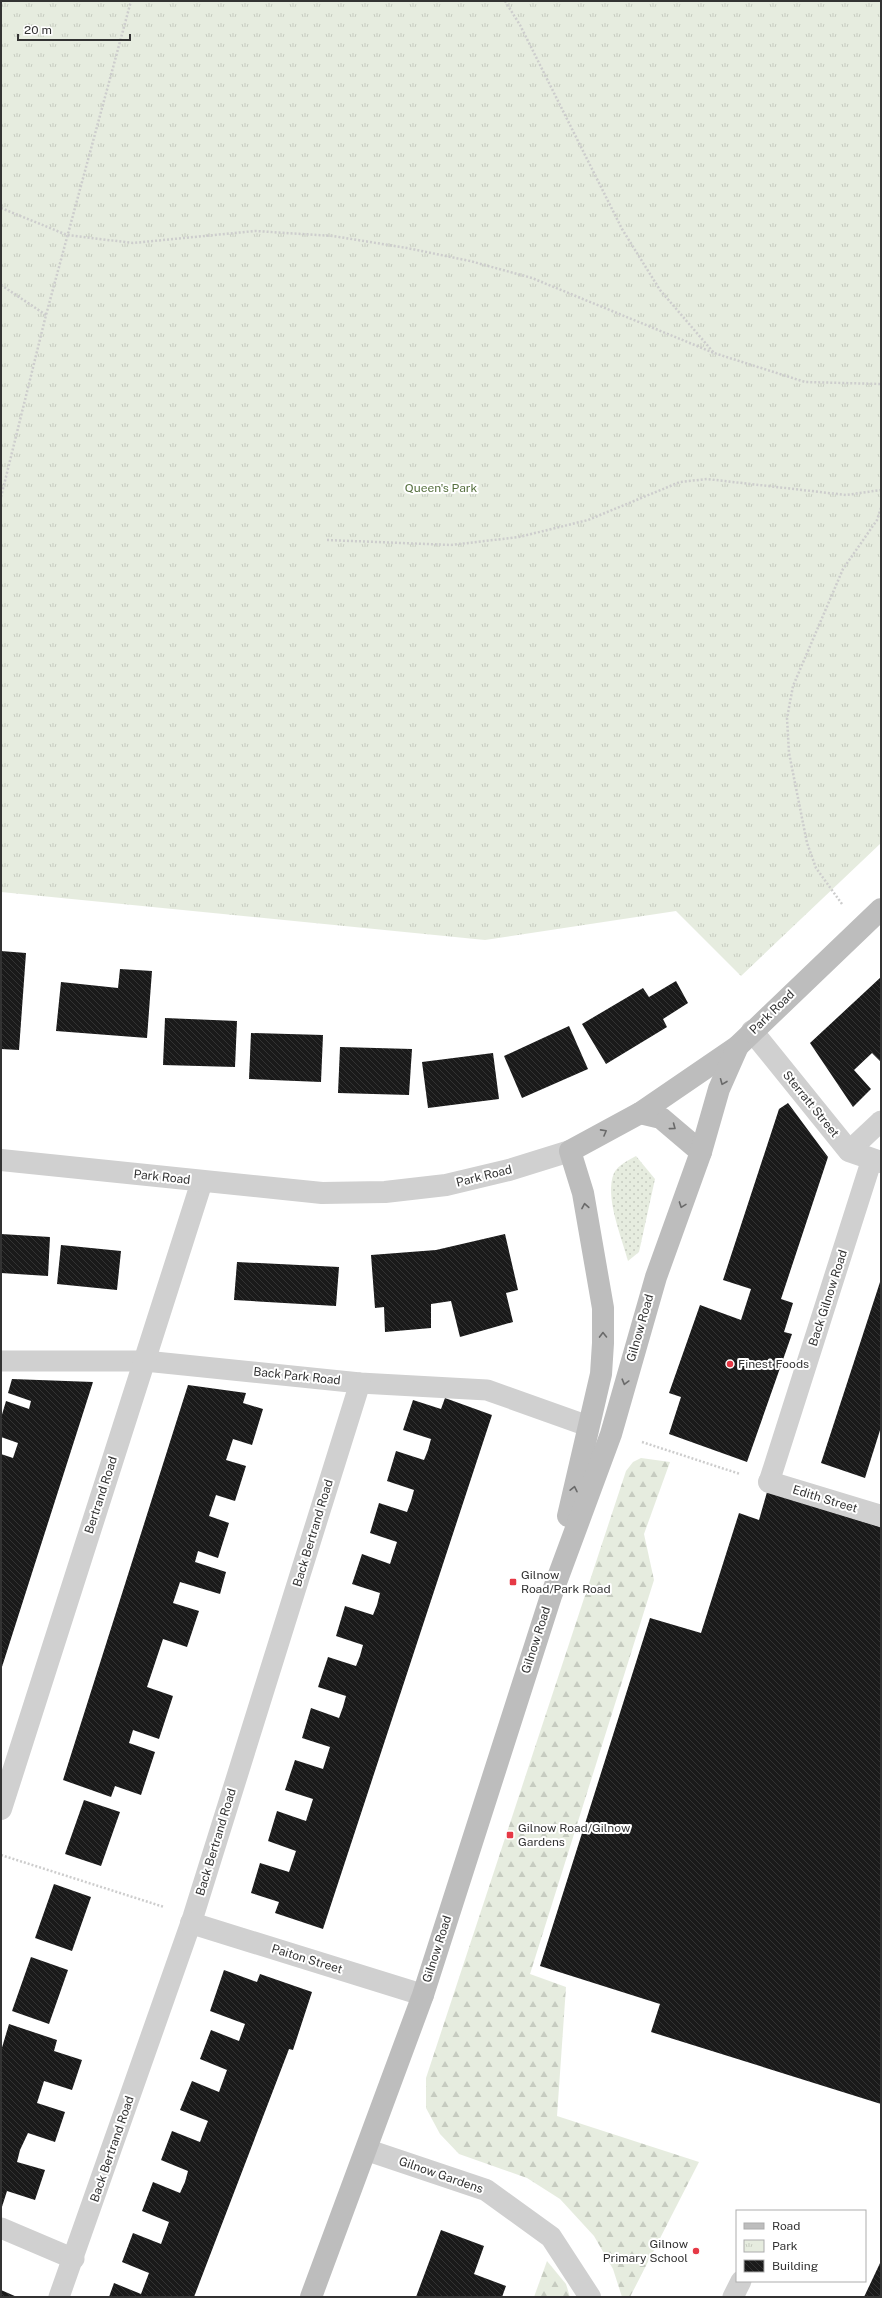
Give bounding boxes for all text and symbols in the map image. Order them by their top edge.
scale bar [18,16,130,42]
text: 20 m [24,23,52,37]
park label: Queen's Park [405,481,477,495]
street label: Park Road [747,987,797,1037]
street label: Sterratt Street [780,1068,842,1140]
one-way arrow [719,1078,727,1085]
one-way arrow [669,1122,676,1130]
one-way arrow [600,1130,607,1137]
street label: Park Road [455,1162,513,1190]
street label: Park Road [133,1167,191,1187]
one-way arrow [678,1201,686,1208]
one-way arrow [582,1203,590,1209]
street label: Back Gilnow Road [806,1248,850,1348]
street label: Gilnow Road [624,1293,656,1363]
one-way arrow [599,1332,607,1338]
place label: Finest Foods [738,1357,809,1371]
marker: Finest Foods [725,1359,735,1369]
street label: Back Park Road [253,1364,341,1388]
one-way arrow [621,1378,630,1385]
street label: Bertrand Road [82,1455,120,1535]
street label: Back Bertrand Road [290,1478,336,1588]
street label: Edith Street [791,1482,859,1516]
one-way arrow [569,1486,577,1492]
place label: Gilnow Road/Park Road [521,1568,611,1596]
marker: Gilnow Road/Park Road [508,1577,518,1587]
street label: Gilnow Road [519,1605,553,1675]
street label: Back Bertrand Road [193,1787,239,1897]
place label: Gilnow Road/Gilnow Gardens [518,1821,631,1849]
marker: Gilnow Road/Gilnow Gardens [505,1830,515,1840]
street label: Gilnow Road [420,1914,454,1984]
street label: Paiton Street [270,1942,344,1977]
street label: Back Bertrand Road [87,2094,137,2204]
street label: Gilnow Gardens [397,2154,485,2196]
legend [736,2210,866,2282]
text: Road [772,2219,800,2233]
place label: Gilnow Primary School [603,2237,689,2265]
text: Park [772,2239,798,2253]
marker: Gilnow Primary School [691,2246,701,2256]
text: Building [772,2259,818,2273]

